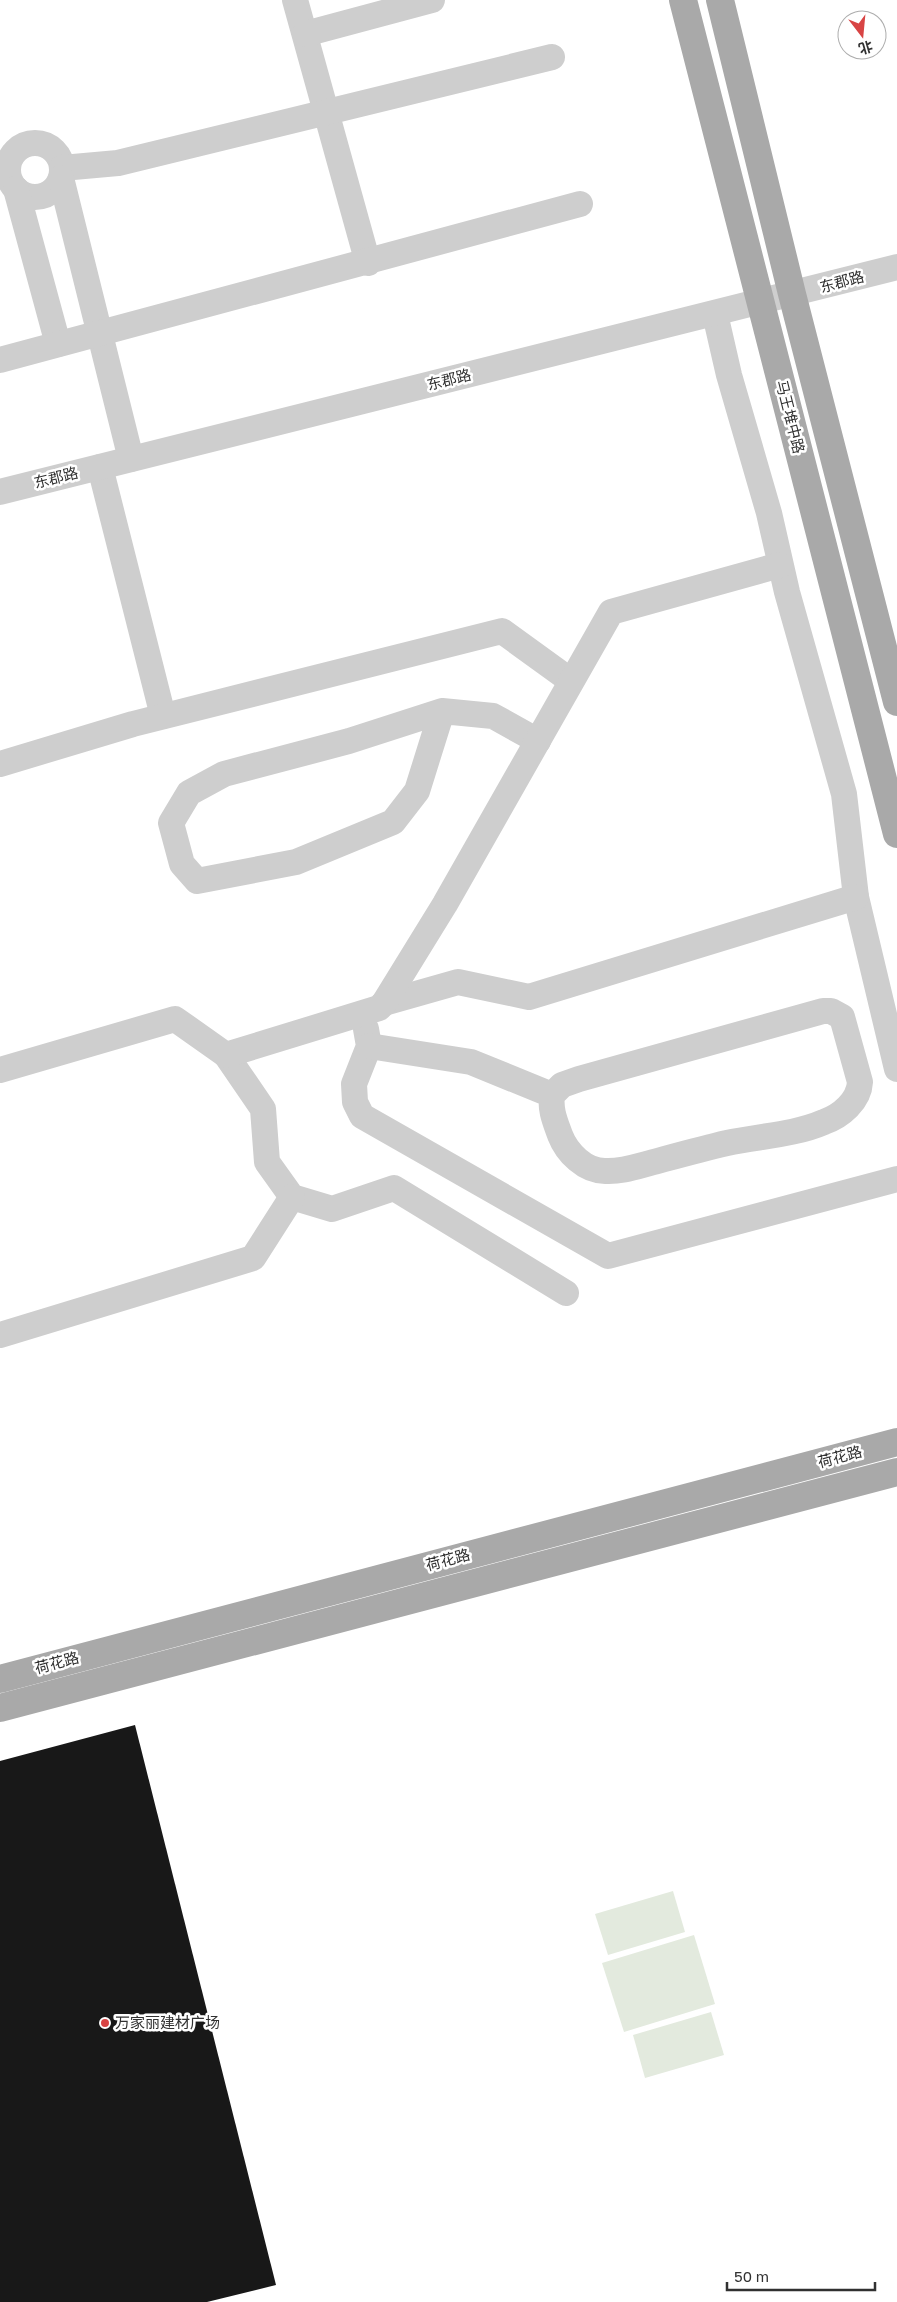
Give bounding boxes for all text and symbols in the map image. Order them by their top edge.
north arrow [837,10,887,60]
text: 北 [857,38,875,58]
street label: 东郡路 [818,267,866,296]
street label: 东郡路 [425,365,473,393]
street label: 马王堆中路 [773,378,809,455]
street label: 东郡路 [32,463,80,491]
street label: 荷花路 [816,1442,864,1471]
street label: 荷花路 [424,1545,472,1574]
street label: 荷花路 [33,1648,81,1677]
place label: 万家丽建材广场 [115,2013,220,2031]
marker: 万家丽建材广场 [99,2017,111,2029]
scale bar [727,2260,874,2292]
text: 50 m [734,2267,769,2285]

